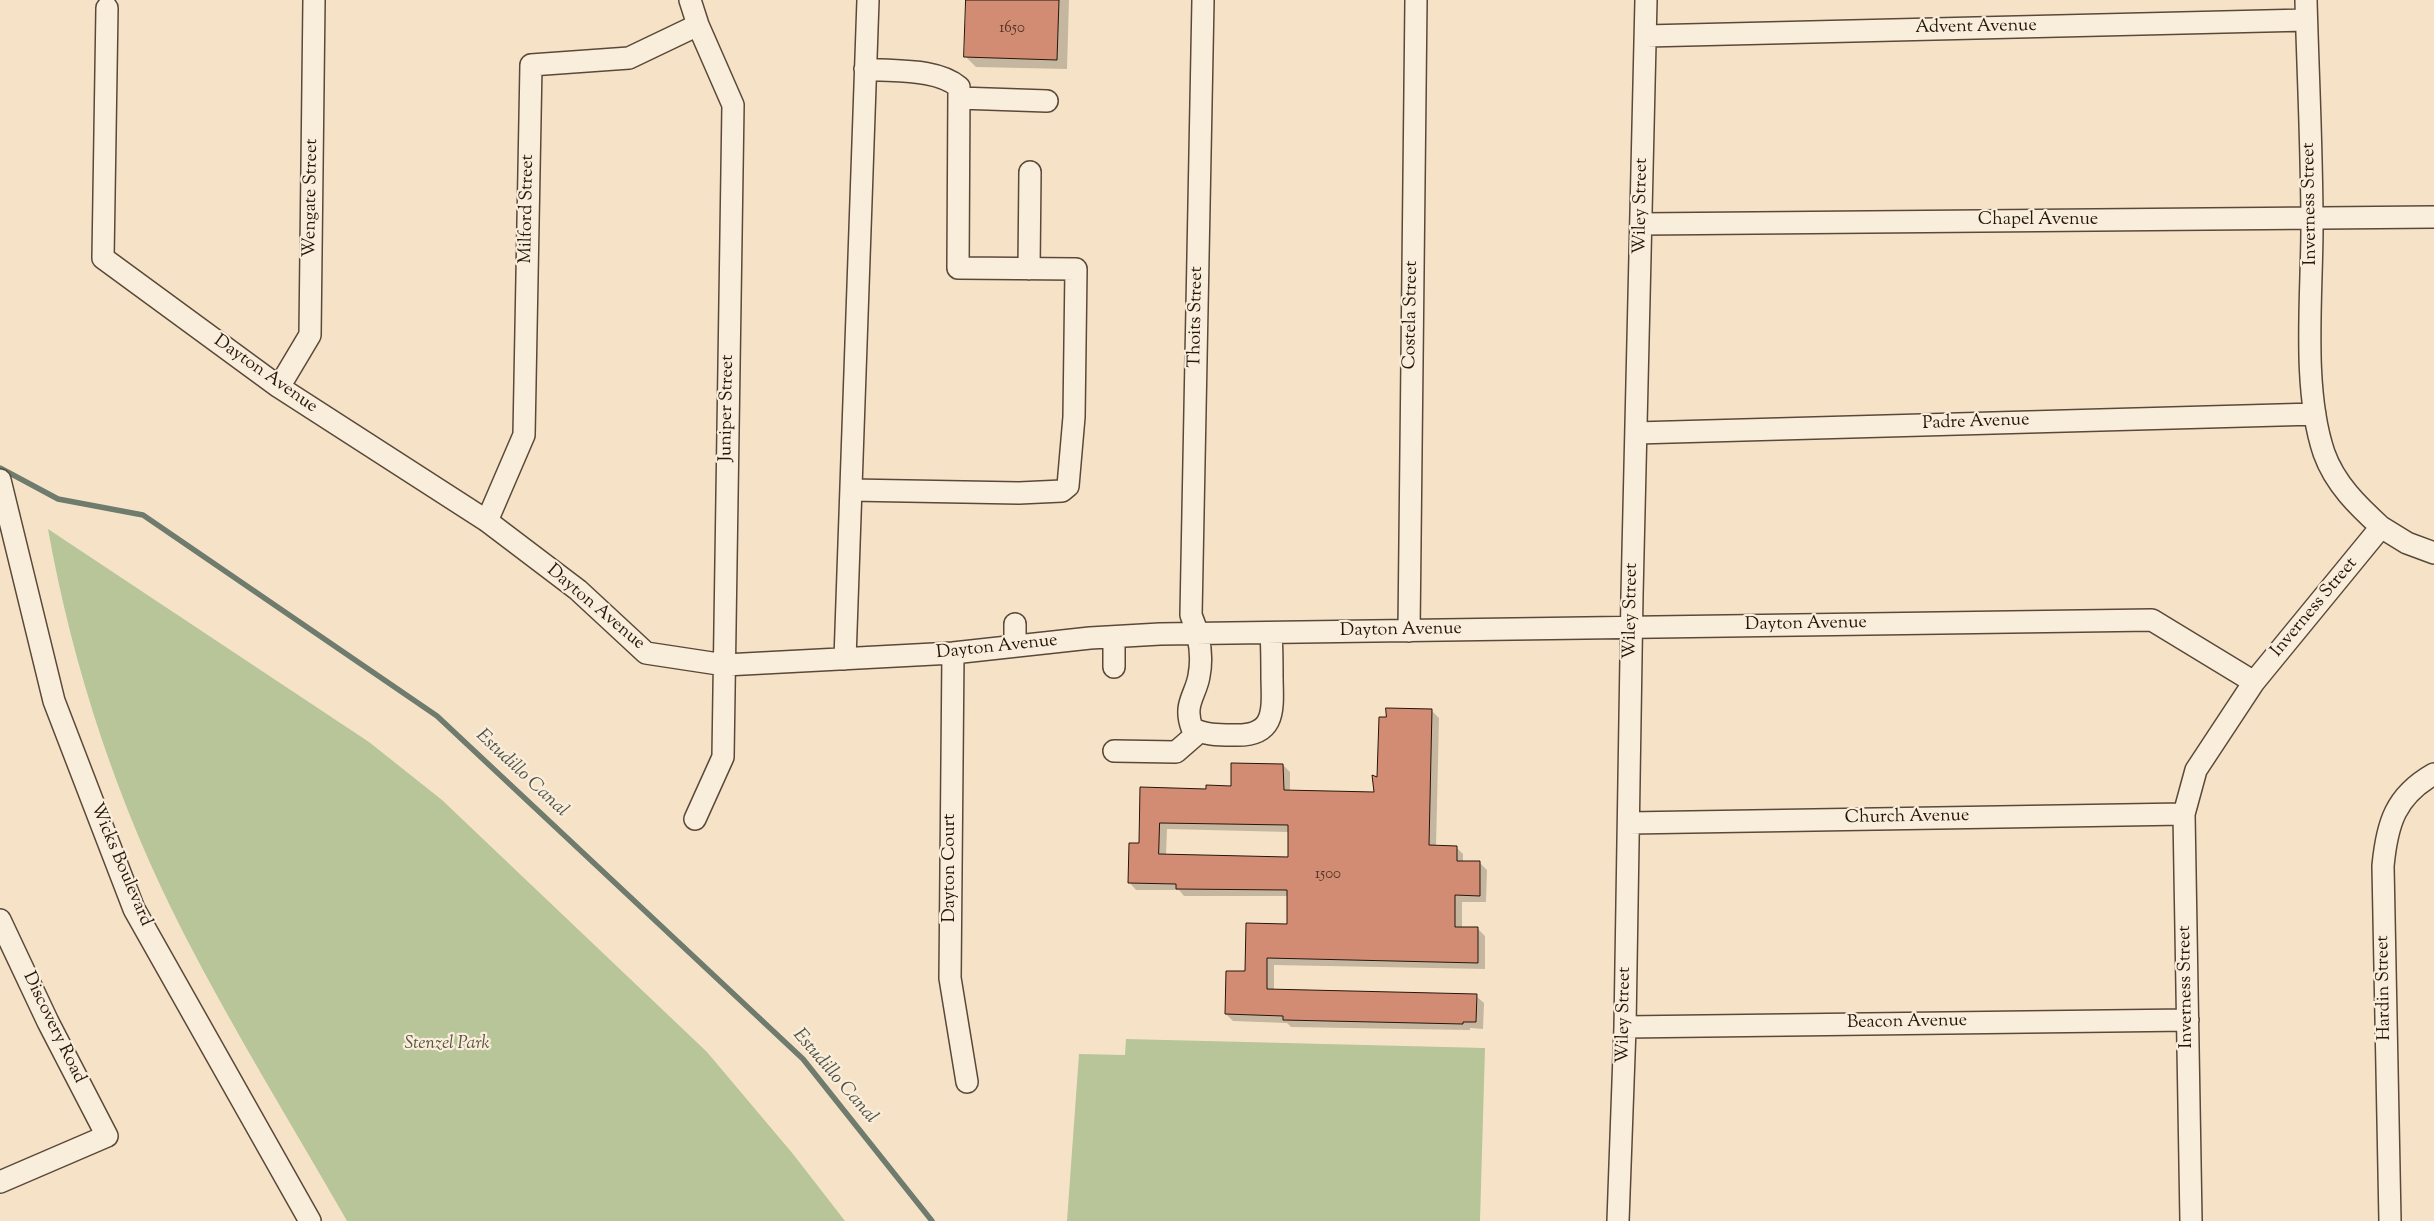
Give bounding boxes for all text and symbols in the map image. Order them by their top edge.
street label: Advent Avenue [1915,16,2037,40]
house number: 1650 [999,20,1025,38]
street label: Wengate Street [300,138,324,258]
street label: Inverness Street [2299,142,2323,266]
street label: Milford Street [516,154,540,264]
street label: Wiley Street [1630,158,1654,254]
street label: Chapel Avenue [1978,210,2098,232]
street label: Costela Street [1400,260,1424,370]
street label: Thoits Street [1185,266,1209,368]
street label: Dayton Avenue [209,331,321,419]
street label: Juniper Street [716,354,740,462]
street label: Padre Avenue [1922,410,2030,436]
street label: Inverness Street [2267,554,2363,662]
street label: Dayton Avenue [541,561,649,655]
street label: Wiley Street [1620,563,1644,659]
street label: Dayton Avenue [1745,613,1867,637]
street label: Dayton Avenue [1340,619,1462,643]
street label: Dayton Avenue [935,631,1059,665]
water label: Estudillo Canal [470,725,572,823]
street label: Wicks Boulevard [84,800,156,930]
street label: Church Avenue [1845,806,1969,830]
street label: Dayton Court [940,814,962,922]
house number: 1500 [1315,866,1341,884]
street label: Inverness Street [2175,925,2199,1049]
street label: Hardin Street [2373,935,2397,1041]
street label: Wiley Street [1613,967,1637,1063]
street label: Discovery Road [17,969,89,1087]
street label: Beacon Avenue [1847,1011,1967,1035]
water label: Estudillo Canal [786,1025,882,1129]
park label: Stenzel Park [404,1034,490,1056]

